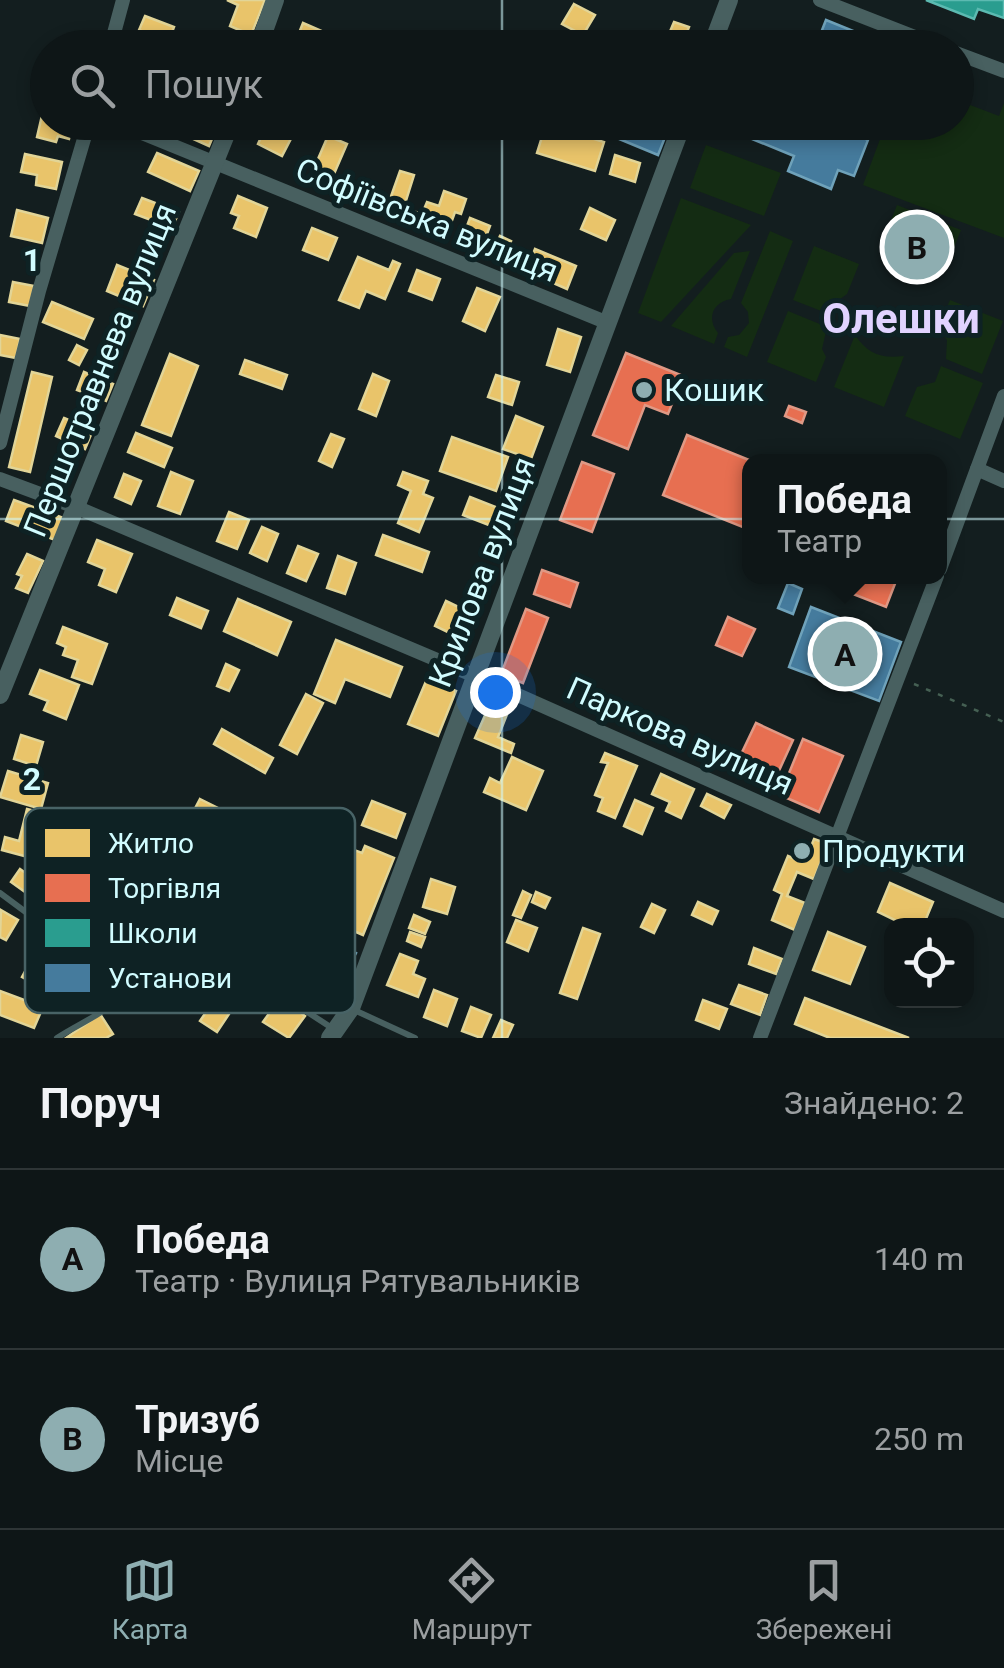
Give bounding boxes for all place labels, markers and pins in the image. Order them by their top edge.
pin: B [884,210,950,284]
place label: Кошик [664,371,764,409]
marker: Кошик [633,379,655,401]
pin: A [812,616,878,692]
place label: Продукти [822,832,966,870]
marker: Продукти [791,840,813,862]

